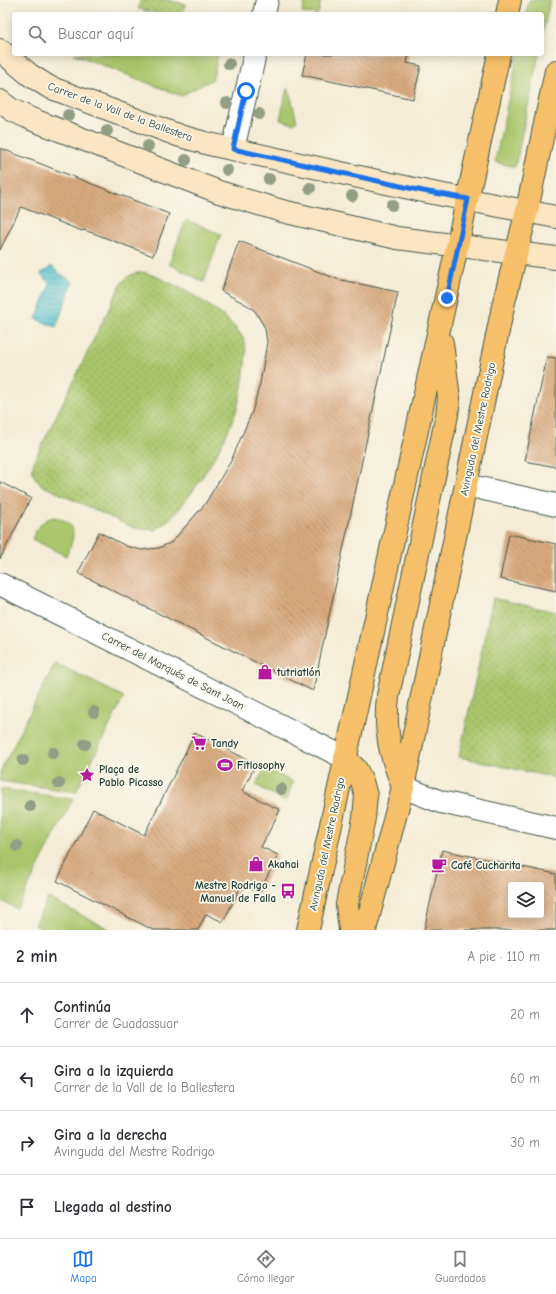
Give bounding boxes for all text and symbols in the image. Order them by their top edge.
search box [12,12,544,56]
icon: search [26,23,48,45]
text: Buscar aquí [58,25,134,43]
street label: Carrer de la Vall de la Ballestera [46,80,194,144]
route start [237,82,255,100]
route end [438,289,456,307]
street label: Avinguda del Mestre Rodrigo [458,361,499,497]
street label: Carrer del Marqués de Sant Joan [100,629,246,713]
shop icon: tutriatlón [256,663,274,681]
place label: tutriatlón [276,666,320,679]
supermarket icon: Tandy [190,734,208,752]
place label: Tandy [211,737,238,750]
sports icon: Fitlosophy [216,756,234,774]
place label: Fitlosophy [237,759,285,772]
place label: Plaça de Pablo Picasso [99,763,164,789]
place icon: Plaça de Pablo Picasso [78,766,96,784]
street label: Avinguda del Mestre Rodrigo [307,776,348,912]
shop icon: Akahai [247,855,265,873]
cafe icon: Café Cucharita [430,856,448,874]
place label: Akahai [268,858,299,871]
place label: Café Cucharita [451,859,521,872]
place label: Mestre Rodrigo - Manuel de Falla [195,879,276,905]
bus stop icon: Mestre Rodrigo - Manuel de Falla [279,882,297,900]
map controls [508,882,544,918]
button: layers [508,882,544,918]
text: 2 min [16,947,57,966]
text: A pie · 110 m [467,949,540,964]
text: Continúa [54,998,111,1016]
icon: ahead [16,1004,38,1026]
text: 20 m [510,1007,540,1022]
text: Carrer de Guadassuar [54,1016,178,1031]
text: Gira a la izquierda [54,1062,174,1080]
icon: left [16,1068,38,1090]
text: 60 m [510,1071,540,1086]
text: Carrer de la Vall de la Ballestera [54,1080,235,1095]
text: Gira a la derecha [54,1126,167,1144]
icon: right [16,1132,38,1154]
text: 30 m [510,1135,540,1150]
text: Avinguda del Mestre Rodrigo [54,1144,215,1159]
icon: arrive [16,1196,38,1218]
text: Llegada al destino [54,1198,172,1216]
tab: Mapa [70,1248,97,1285]
tab: Cómo llegar [237,1248,294,1285]
tab: Guardados [435,1248,486,1285]

